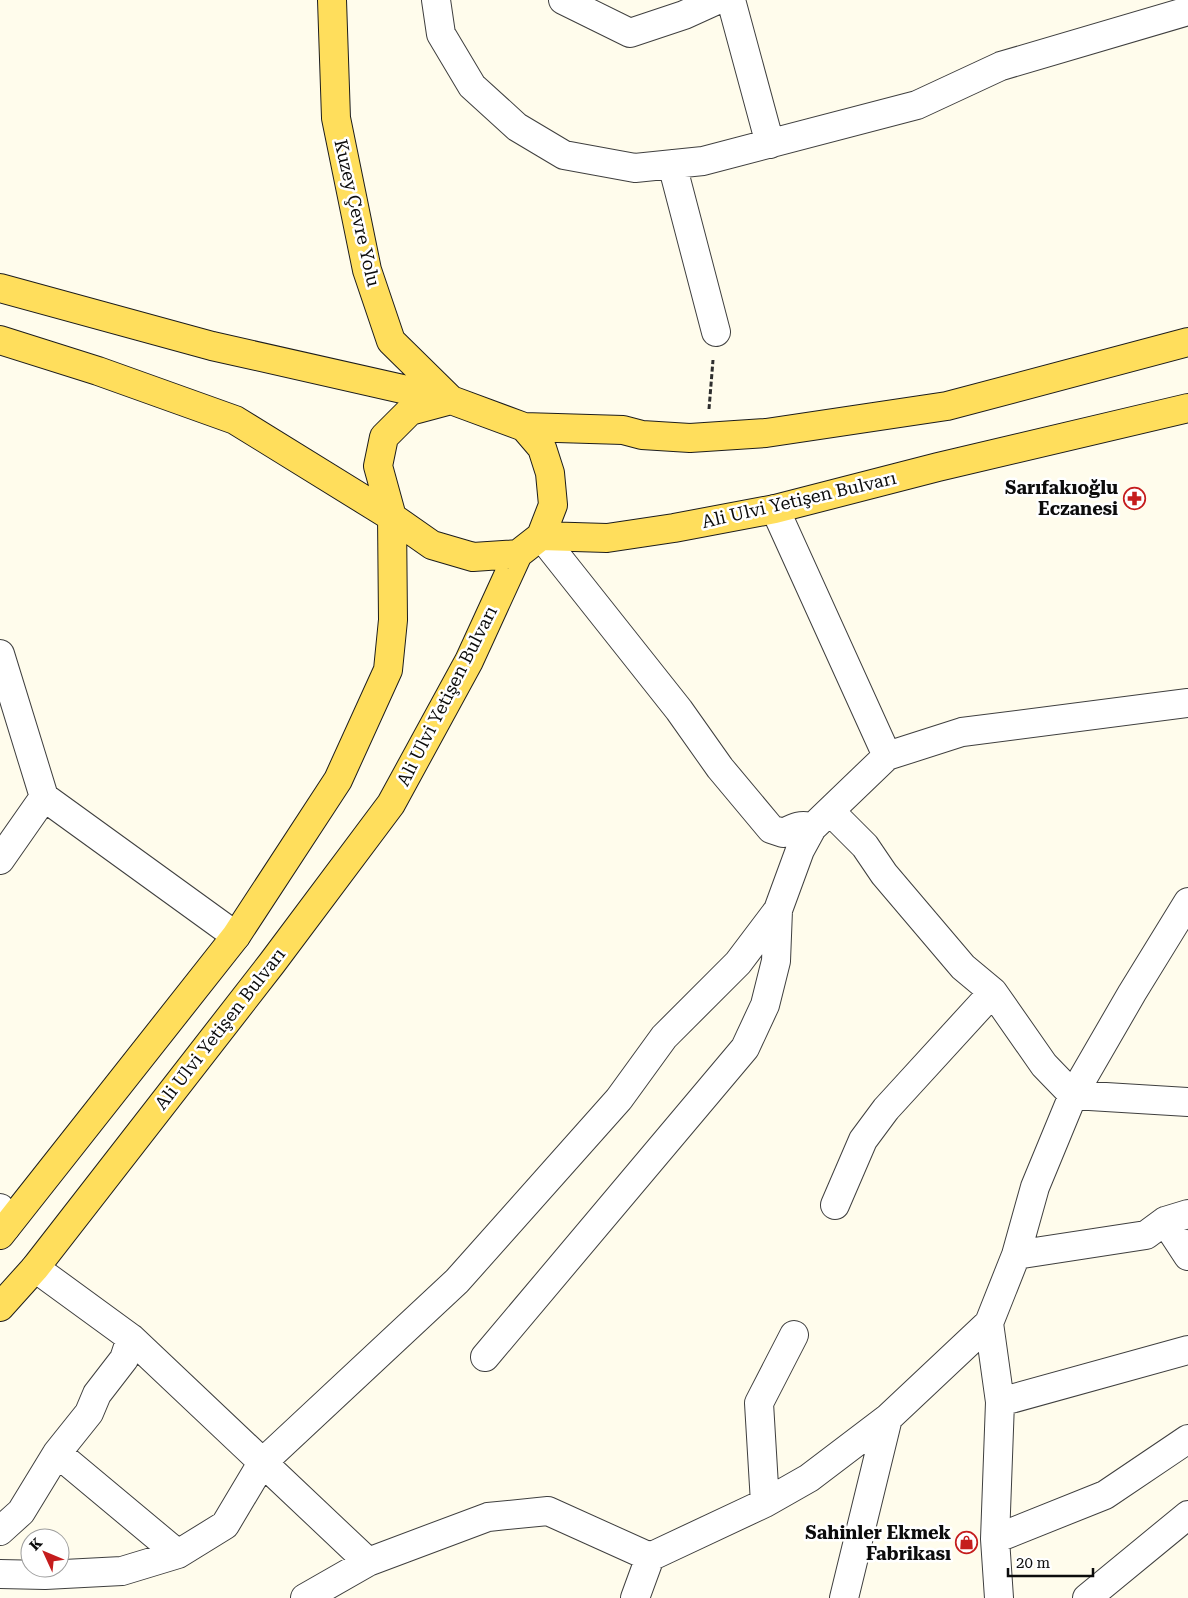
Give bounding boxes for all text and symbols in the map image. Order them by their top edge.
street label: Kuzey Çevre Yolu [330,137,385,289]
street label: Ali Ulvi Yetişen Bulvarı [700,467,898,532]
place label: Sarıfakıoğlu Eczanesi [1005,477,1118,519]
pharmacy icon: Sarıfakıoğlu Eczanesi [1122,486,1146,510]
street label: Ali Ulvi Yetişen Bulvarı [392,602,501,789]
street label: Ali Ulvi Yetişen Bulvarı [150,944,289,1114]
place label: Sahinler Ekmek Fabrikası [805,1522,952,1564]
north arrow [20,1528,70,1578]
shop icon: Sahinler Ekmek Fabrikası [955,1531,979,1555]
text: K [26,1534,45,1553]
scale bar [1008,1546,1093,1578]
text: 20 m [1016,1554,1051,1572]

